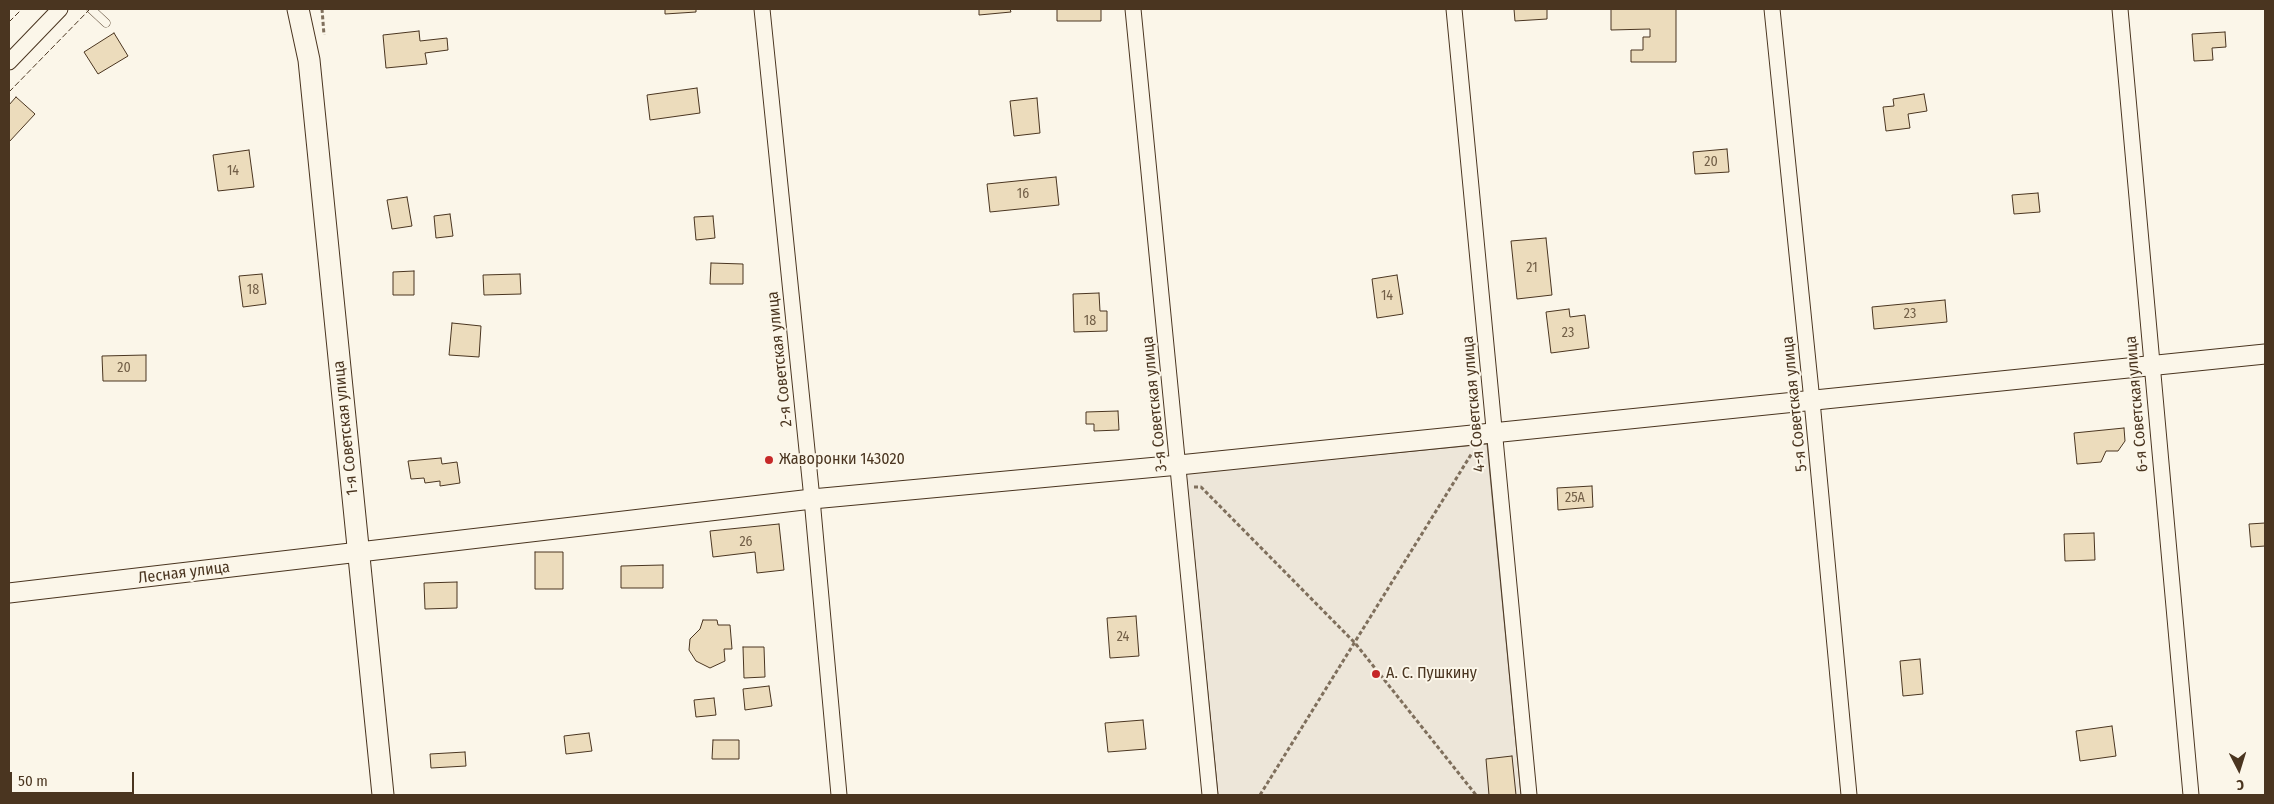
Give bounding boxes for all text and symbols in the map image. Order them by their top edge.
house number: 20 [1704,154,1718,170]
house number: 14 [227,163,239,179]
house number: 16 [1017,186,1029,202]
house number: 21 [1526,260,1538,276]
house number: 18 [247,282,259,298]
house number: 14 [1381,288,1393,304]
street label: 2-я Советская улица [763,290,797,428]
house number: 23 [1904,306,1916,322]
house number: 18 [1084,313,1096,329]
house number: 23 [1562,325,1574,341]
street label: 3-я Советская улица [1138,335,1172,473]
street label: 4-я Советская улица [1458,335,1490,473]
street label: 5-я Советская улица [1778,335,1812,473]
street label: 6-я Советская улица [2121,335,2153,473]
house number: 20 [117,360,131,376]
street label: 1-я Советская улица [329,360,363,496]
place label: Жаворонки 143020 [779,450,905,470]
marker: Жаворонки 143020 [763,454,775,466]
house number: 25А [1565,490,1585,506]
house number: 26 [739,534,753,550]
street label: Лесная улица [137,558,231,588]
house number: 24 [1117,629,1129,645]
place label: А. С. Пушкину [1386,664,1477,684]
marker: А. С. Пушкину [1370,668,1382,680]
north arrow [2214,744,2264,794]
scale bar [12,762,136,794]
text: 50 m [18,772,48,790]
text: С [2236,776,2245,793]

